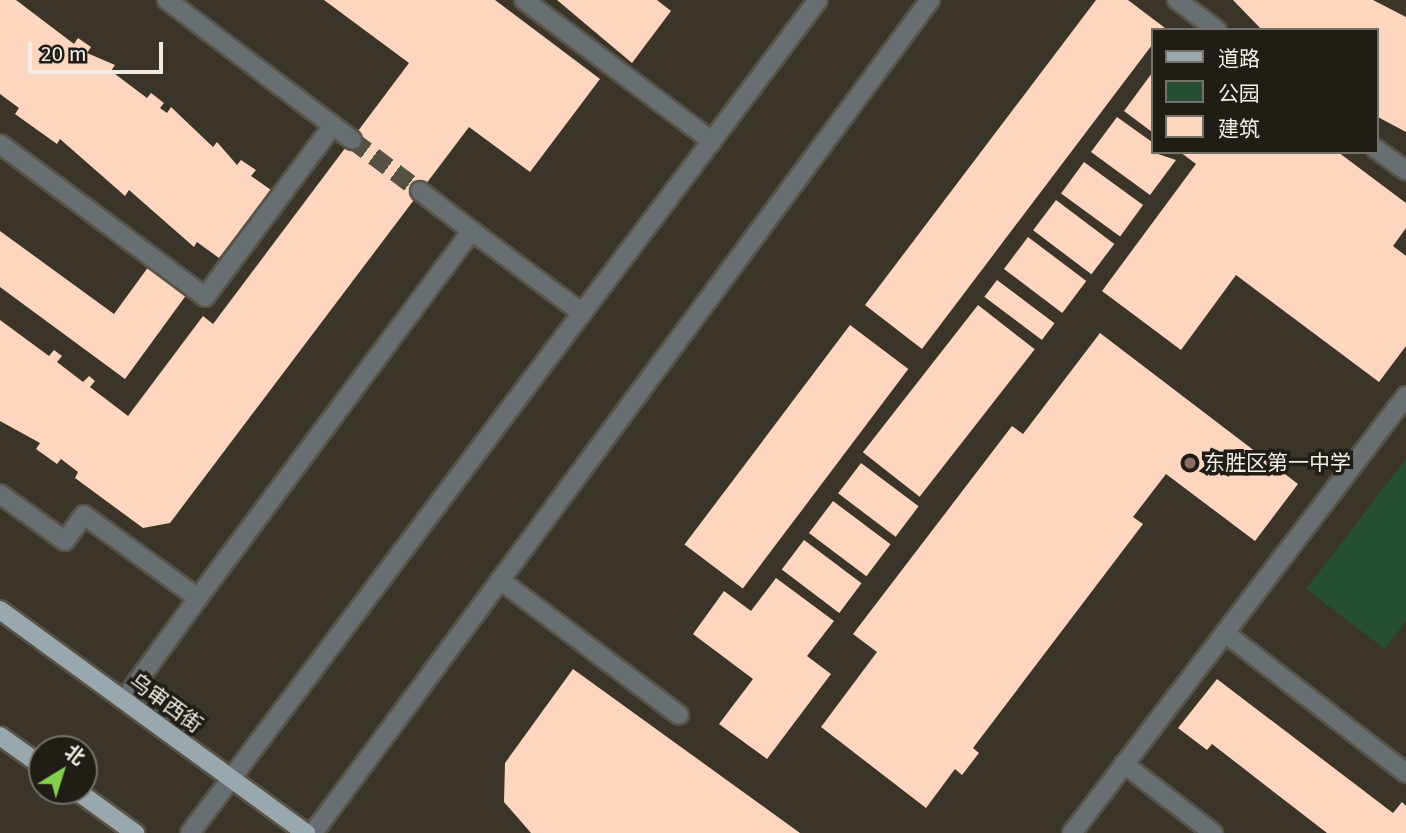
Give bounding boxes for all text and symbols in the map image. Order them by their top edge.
scale bar [32,28,166,72]
legend [1150,28,1378,154]
text: 20 m [41,41,87,67]
text: 道路 [1218,46,1260,72]
text: 公园 [1218,81,1260,107]
text: 建筑 [1218,116,1260,142]
place label: 东胜区第一中学 [1204,450,1351,476]
marker: 东胜区第一中学 [1182,455,1198,471]
street label: 乌审西街 [125,668,207,738]
north arrow [28,735,98,805]
text: 北 [60,740,90,770]

